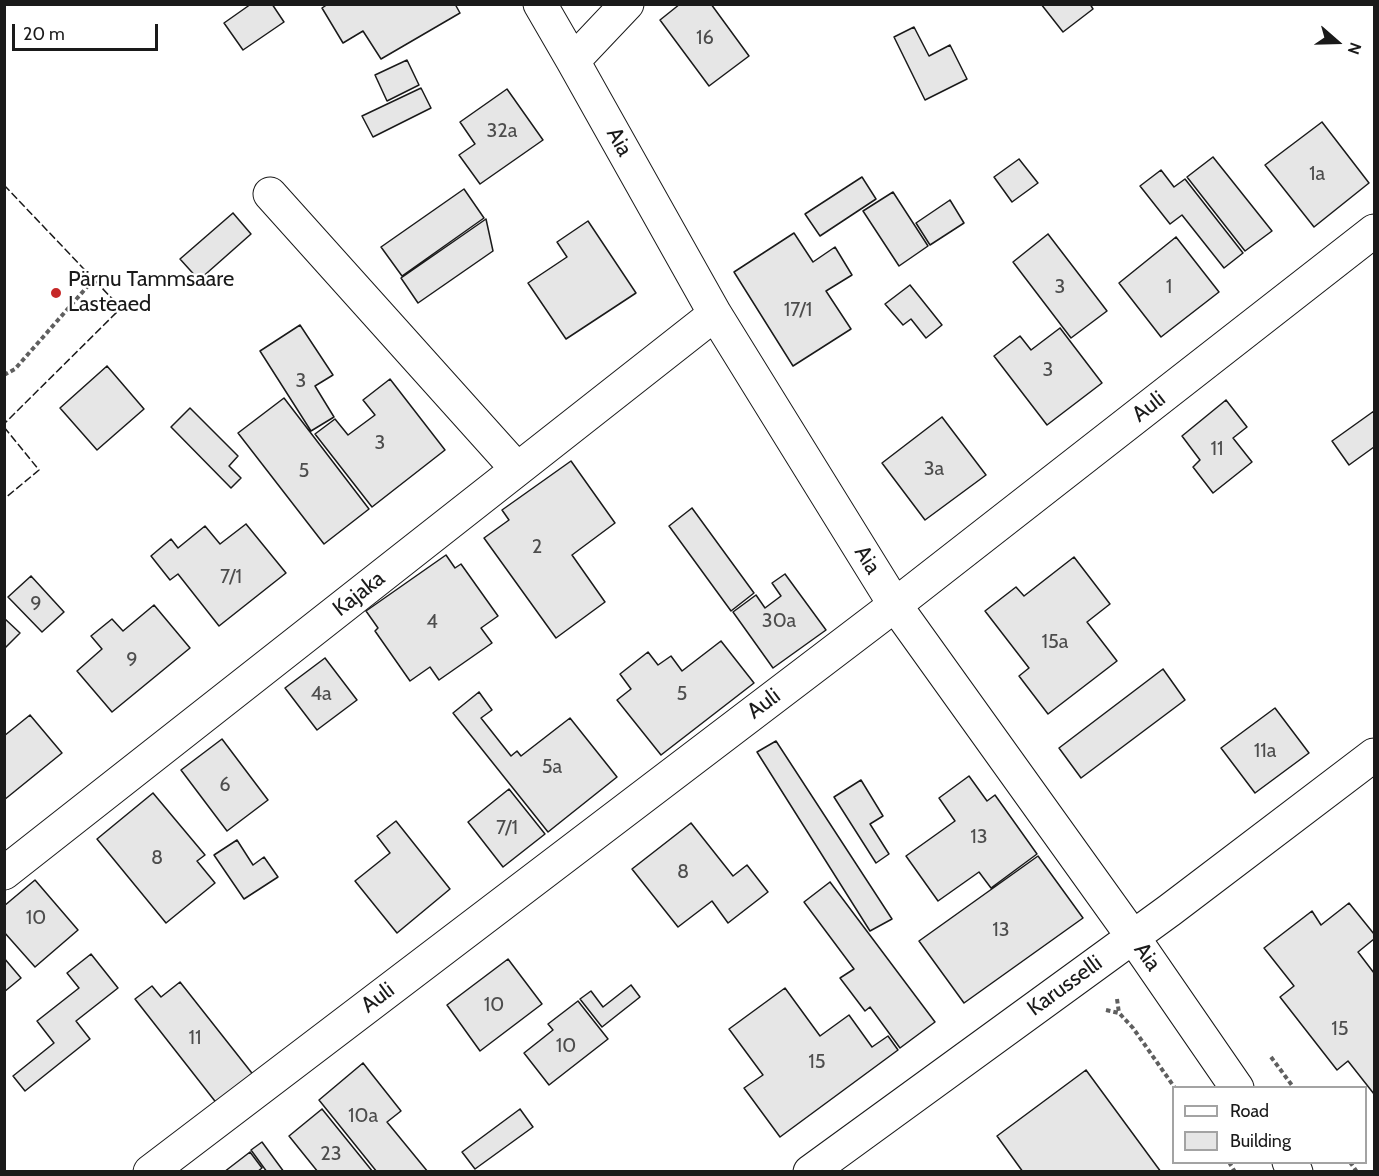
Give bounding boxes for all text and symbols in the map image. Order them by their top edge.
scale bar [15,12,160,50]
north arrow [1307,12,1367,72]
text: 20 m [23,23,65,45]
house number: 16 [696,26,714,50]
text: N [1344,40,1365,57]
house number: 32a [487,119,517,143]
street label: Aia [600,123,638,161]
house number: 1a [1309,162,1325,186]
place label: Pärnu Tammsaare Lasteaed [68,267,234,318]
house number: 3 [1055,275,1065,299]
house number: 1 [1166,275,1172,299]
marker: Pärnu Tammsaare Lasteaed [49,286,63,300]
house number: 17/1 [784,298,812,322]
house number: 3 [1043,358,1053,382]
house number: 3 [296,369,306,393]
street label: Auli [1127,386,1171,428]
house number: 3 [375,431,385,455]
house number: 11 [1210,437,1224,461]
house number: 3a [924,457,944,481]
house number: 5 [299,459,309,483]
house number: 2 [532,535,542,559]
street label: Aia [848,541,886,579]
house number: 7/1 [220,565,242,589]
street label: Kajaka [328,566,390,622]
house number: 9 [30,592,42,616]
house number: 30a [762,609,796,633]
house number: 4 [426,610,438,634]
house number: 15a [1042,630,1068,654]
house number: 9 [126,648,138,672]
house number: 4a [310,682,332,706]
house number: 5 [677,682,687,706]
street label: Auli [742,683,786,725]
house number: 11a [1254,739,1276,763]
house number: 5a [542,755,562,779]
house number: 6 [219,773,231,797]
house number: 7/1 [496,816,518,840]
house number: 13 [970,825,988,849]
house number: 8 [151,846,163,870]
house number: 8 [677,860,689,884]
house number: 10 [26,906,46,930]
house number: 13 [992,918,1010,942]
street label: Aia [1128,938,1166,976]
street label: Karusselli [1022,950,1108,1022]
street label: Auli [356,977,400,1019]
house number: 10 [484,993,504,1017]
house number: 15 [1331,1017,1349,1041]
house number: 11 [188,1026,202,1050]
house number: 10 [556,1034,576,1058]
house number: 15 [808,1050,826,1074]
legend [1172,1086,1367,1164]
text: Road [1230,1100,1269,1122]
house number: 10a [348,1104,378,1128]
text: Building [1230,1130,1291,1152]
house number: 23 [320,1142,342,1166]

